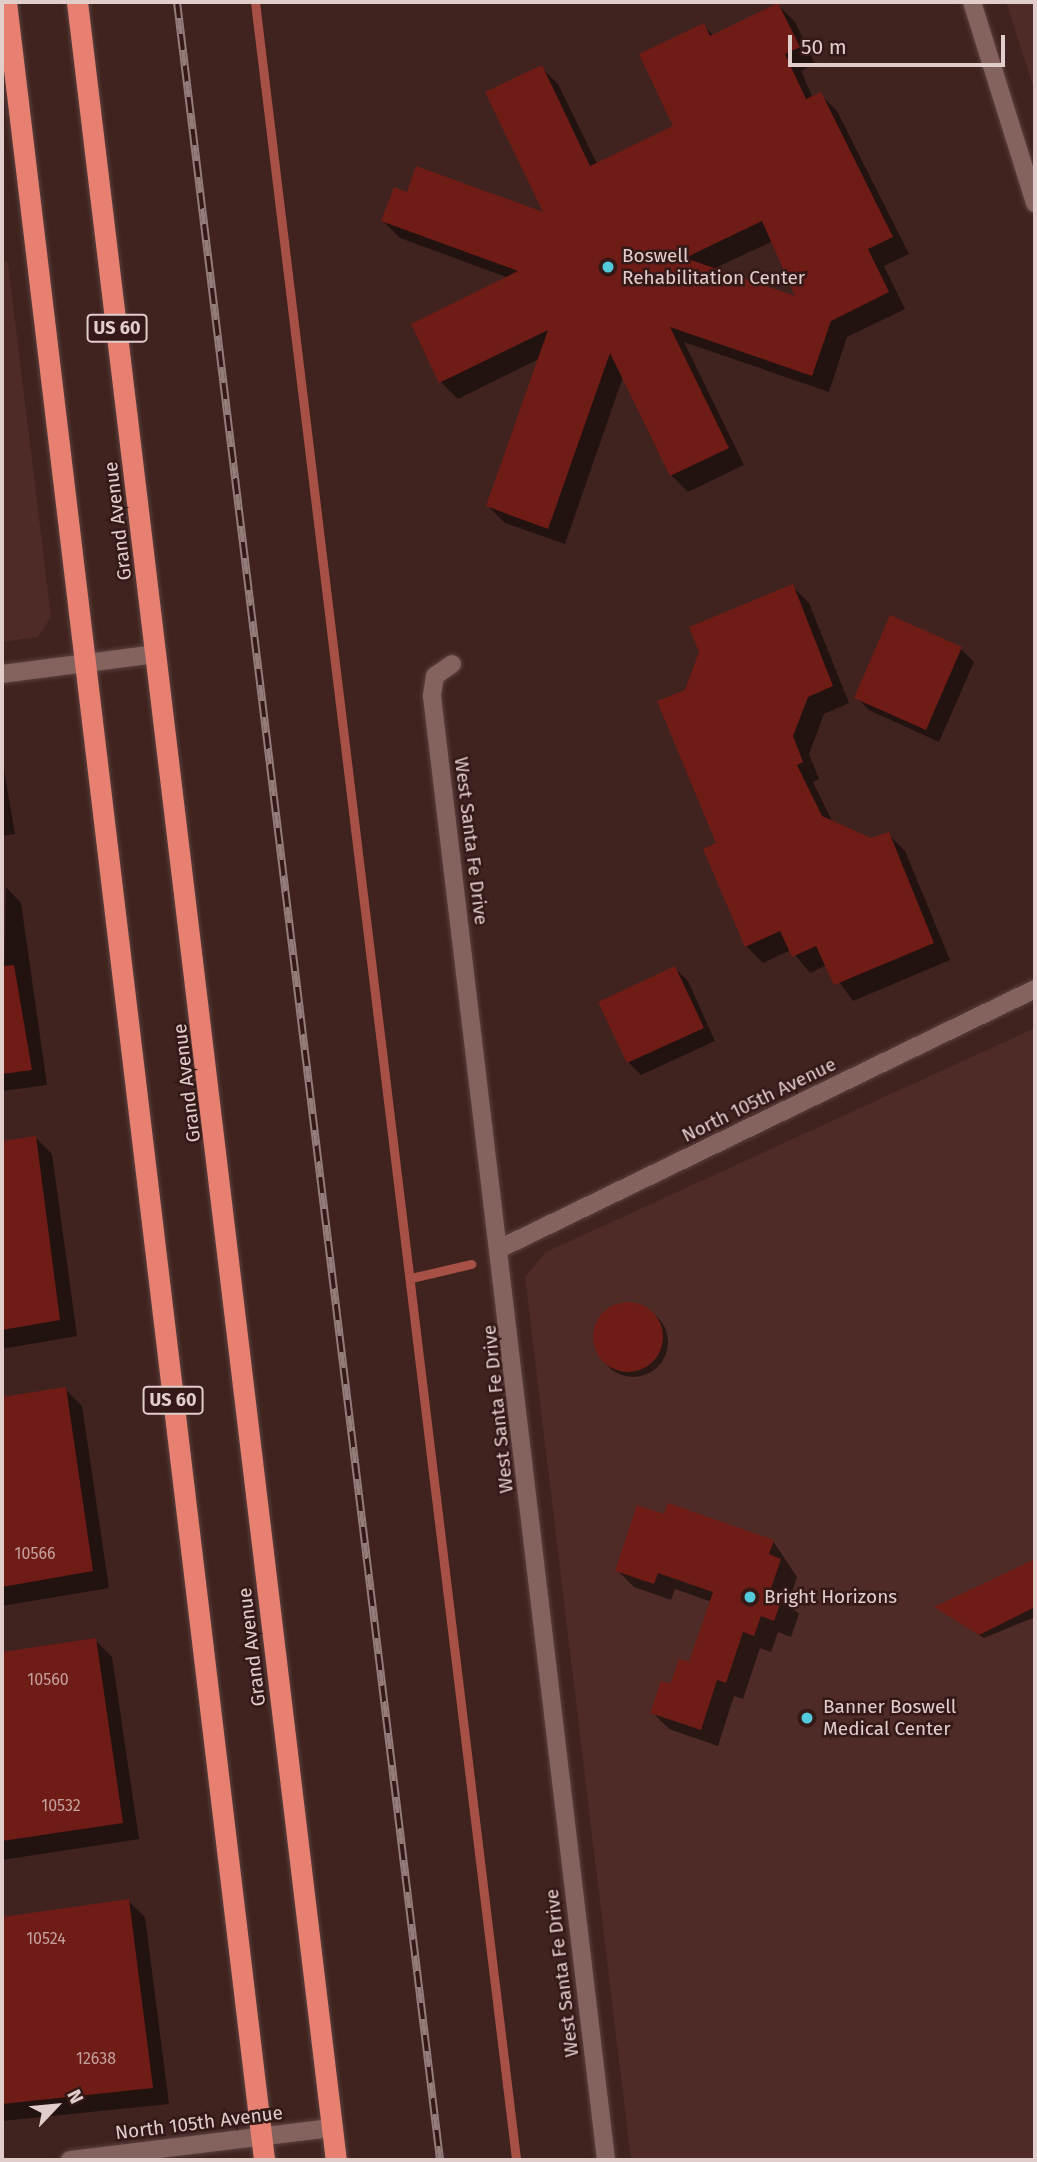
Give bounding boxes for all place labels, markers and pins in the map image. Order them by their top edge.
place label: Boswell Rehabilitation Center [622,245,805,289]
marker: Boswell Rehabilitation Center [600,259,616,275]
place label: Bright Horizons [764,1586,897,1608]
marker: Bright Horizons [742,1589,758,1605]
place label: Banner Boswell Medical Center [823,1696,956,1740]
marker: Banner Boswell Medical Center [797,1708,817,1728]

